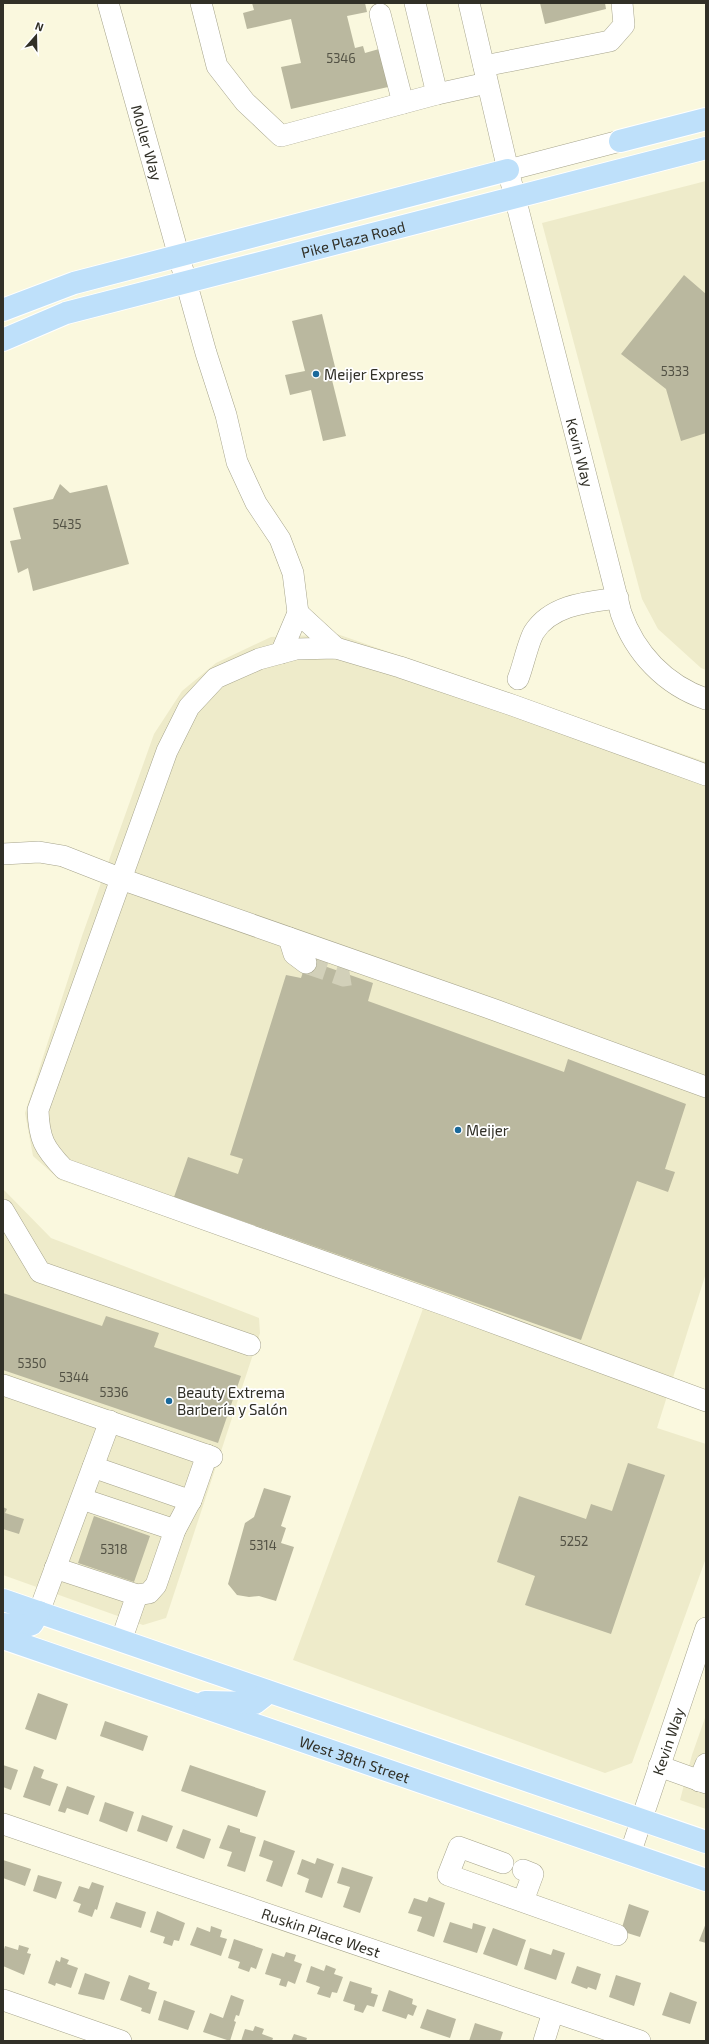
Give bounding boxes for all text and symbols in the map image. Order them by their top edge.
north arrow [16,16,56,56]
text: N [34,19,46,34]
house number: 5346 [326,50,356,66]
street label: Moller Way [128,103,166,183]
street label: Pike Plaza Road [299,217,407,261]
house number: 5333 [661,363,689,379]
place label: Meijer Express [324,365,424,384]
marker: Meijer Express [311,369,321,379]
street label: Kevin Way [563,416,597,489]
house number: 5435 [52,516,82,532]
place label: Meijer [466,1121,509,1140]
marker: Meijer [453,1125,463,1135]
house number: 5350 [17,1355,47,1371]
house number: 5344 [59,1369,89,1385]
place label: Beauty Extrema Barbería y Salón [177,1383,287,1418]
house number: 5336 [100,1384,128,1400]
marker: Beauty Extrema Barbería y Salón [164,1396,174,1406]
house number: 5252 [560,1533,588,1549]
house number: 5314 [249,1537,277,1553]
house number: 5318 [100,1541,128,1557]
street label: Kevin Way [648,1705,688,1777]
street label: West 38th Street [297,1732,413,1787]
street label: Ruskin Place West [259,1904,383,1961]

